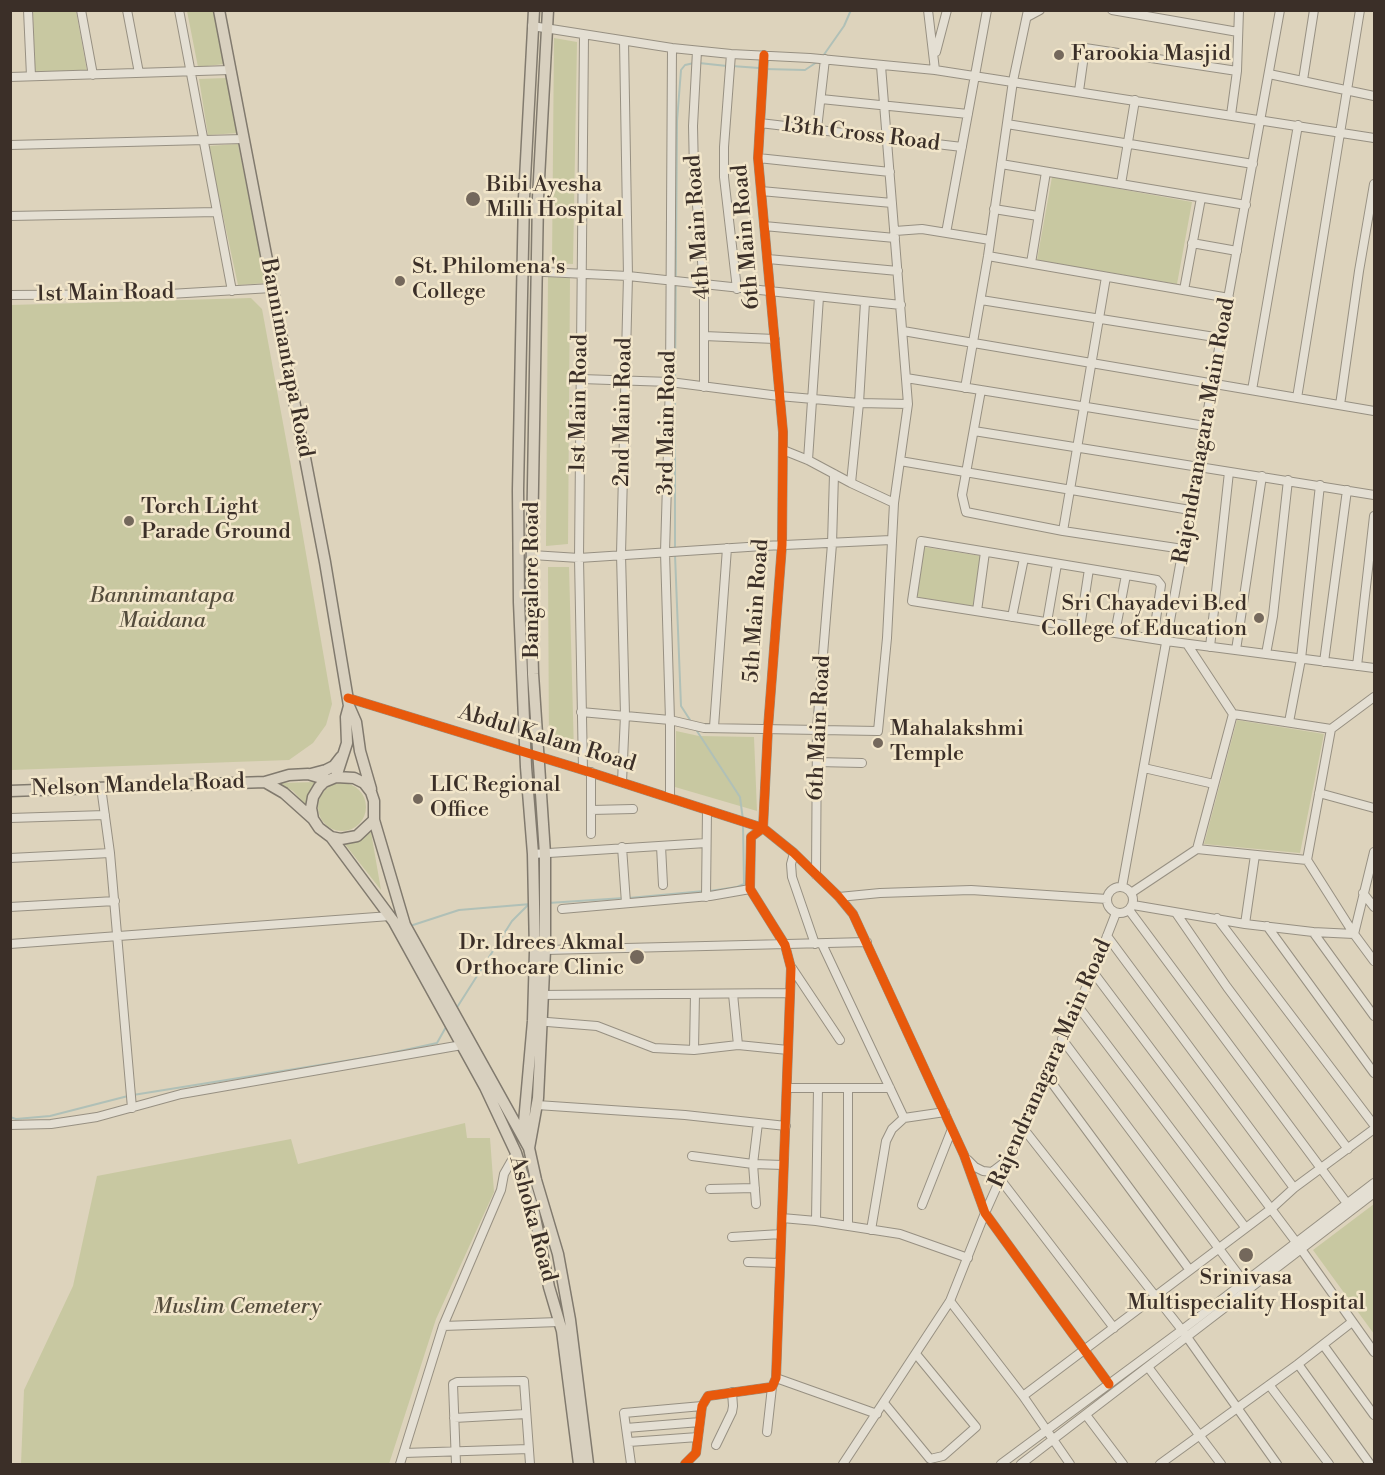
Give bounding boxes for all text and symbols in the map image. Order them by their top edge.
place label: Farookia Masjid [1071,42,1231,68]
marker: Farookia Masjid [1052,48,1066,62]
street label: 13th Cross Road [781,112,941,158]
street label: 4th Main Road [681,154,717,300]
street label: 6th Main Road [728,163,766,311]
place label: Bibi Ayesha Milli Hospital [486,173,623,224]
marker: Bibi Ayesha Milli Hospital [464,190,482,208]
place label: St. Philomena's College [412,255,565,306]
street label: Bannimantapa Road [254,256,318,460]
marker: St. Philomena's College [393,274,407,288]
street label: 1st Main Road [36,280,174,308]
street label: Rajendranagara Main Road [1169,296,1241,566]
street label: 1st Main Road [566,334,594,472]
street label: 2nd Main Road [610,337,638,487]
street label: 3rd Main Road [654,350,682,496]
place label: Torch Light Parade Ground [141,495,291,546]
street label: Bangalore Road [520,501,546,659]
marker: Torch Light Parade Ground [122,514,136,528]
street label: 5th Main Road [739,538,775,684]
park label: Bannimantapa Maidana [89,584,235,636]
place label: Sri Chayadevi B.ed College of Education [1041,592,1247,644]
marker: Sri Chayadevi B.ed College of Education [1252,611,1266,625]
street label: 6th Main Road [803,655,837,801]
street label: Abdul Kalam Road [455,700,639,778]
place label: Mahalakshmi Temple [890,717,1024,768]
marker: Mahalakshmi Temple [871,736,885,750]
street label: Nelson Mandela Road [31,769,245,803]
place label: LIC Regional Office [430,773,560,824]
marker: LIC Regional Office [411,792,425,806]
place label: Dr. Idrees Akmal Orthocare Clinic [456,931,624,982]
street label: Rajendranagara Main Road [984,936,1118,1192]
marker: Dr. Idrees Akmal Orthocare Clinic [628,948,646,966]
street label: Ashoka Road [503,1153,561,1285]
marker: Srinivasa Multispeciality Hospital [1237,1246,1255,1264]
place label: Srinivasa Multispeciality Hospital [1127,1266,1365,1318]
park label: Muslim Cemetery [153,1295,321,1321]

